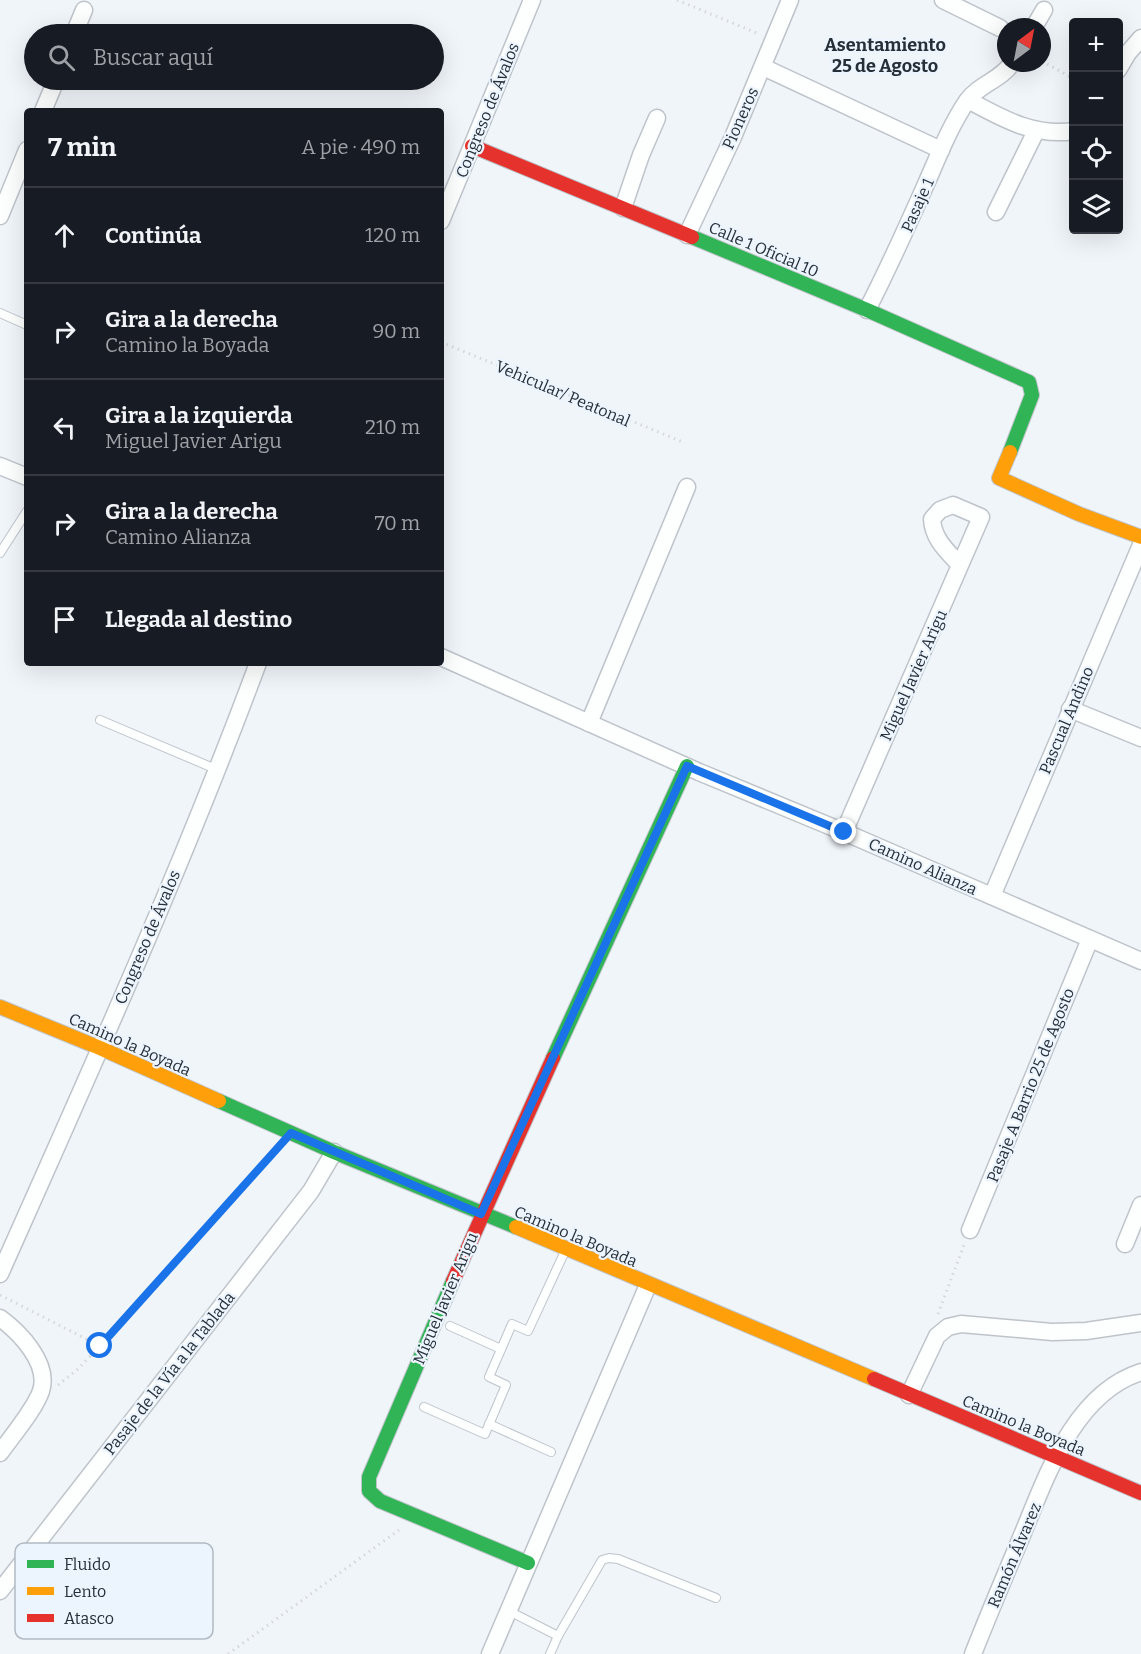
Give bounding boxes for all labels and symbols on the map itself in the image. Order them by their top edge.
north arrow [997,18,1051,72]
district label: Asentamiento 25 de Agosto [824,34,946,77]
street label: Congreso de Ávalos [451,40,523,180]
street label: Pioneros [718,84,763,152]
street label: Pasaje 1 [897,175,938,235]
street label: Calle 1 Oficial 10 [706,218,822,281]
street label: Vehicular/ Peatonal [493,356,633,431]
street label: Miguel Javier Arigu [876,607,951,744]
street label: Pascual Andino [1035,664,1098,777]
route end [830,818,856,844]
street label: Camino Alianza [866,834,980,899]
street label: Congreso de Ávalos [110,867,184,1007]
street label: Pasaje A Barrio 25 de Agosto [983,985,1078,1185]
street label: Camino la Boyada [66,1009,194,1080]
street label: Camino la Boyada [512,1202,640,1271]
street label: Miguel Javier Arigu [409,1229,482,1367]
street label: Pasaje de la Vía a la Tablada [100,1288,239,1458]
route start [86,1332,112,1358]
street label: Camino la Boyada [960,1391,1088,1460]
street label: Ramón Álvarez [983,1499,1045,1611]
legend [15,1543,213,1639]
text: Fluido [64,1555,111,1574]
text: Lento [64,1582,106,1601]
text: Atasco [64,1609,114,1628]

